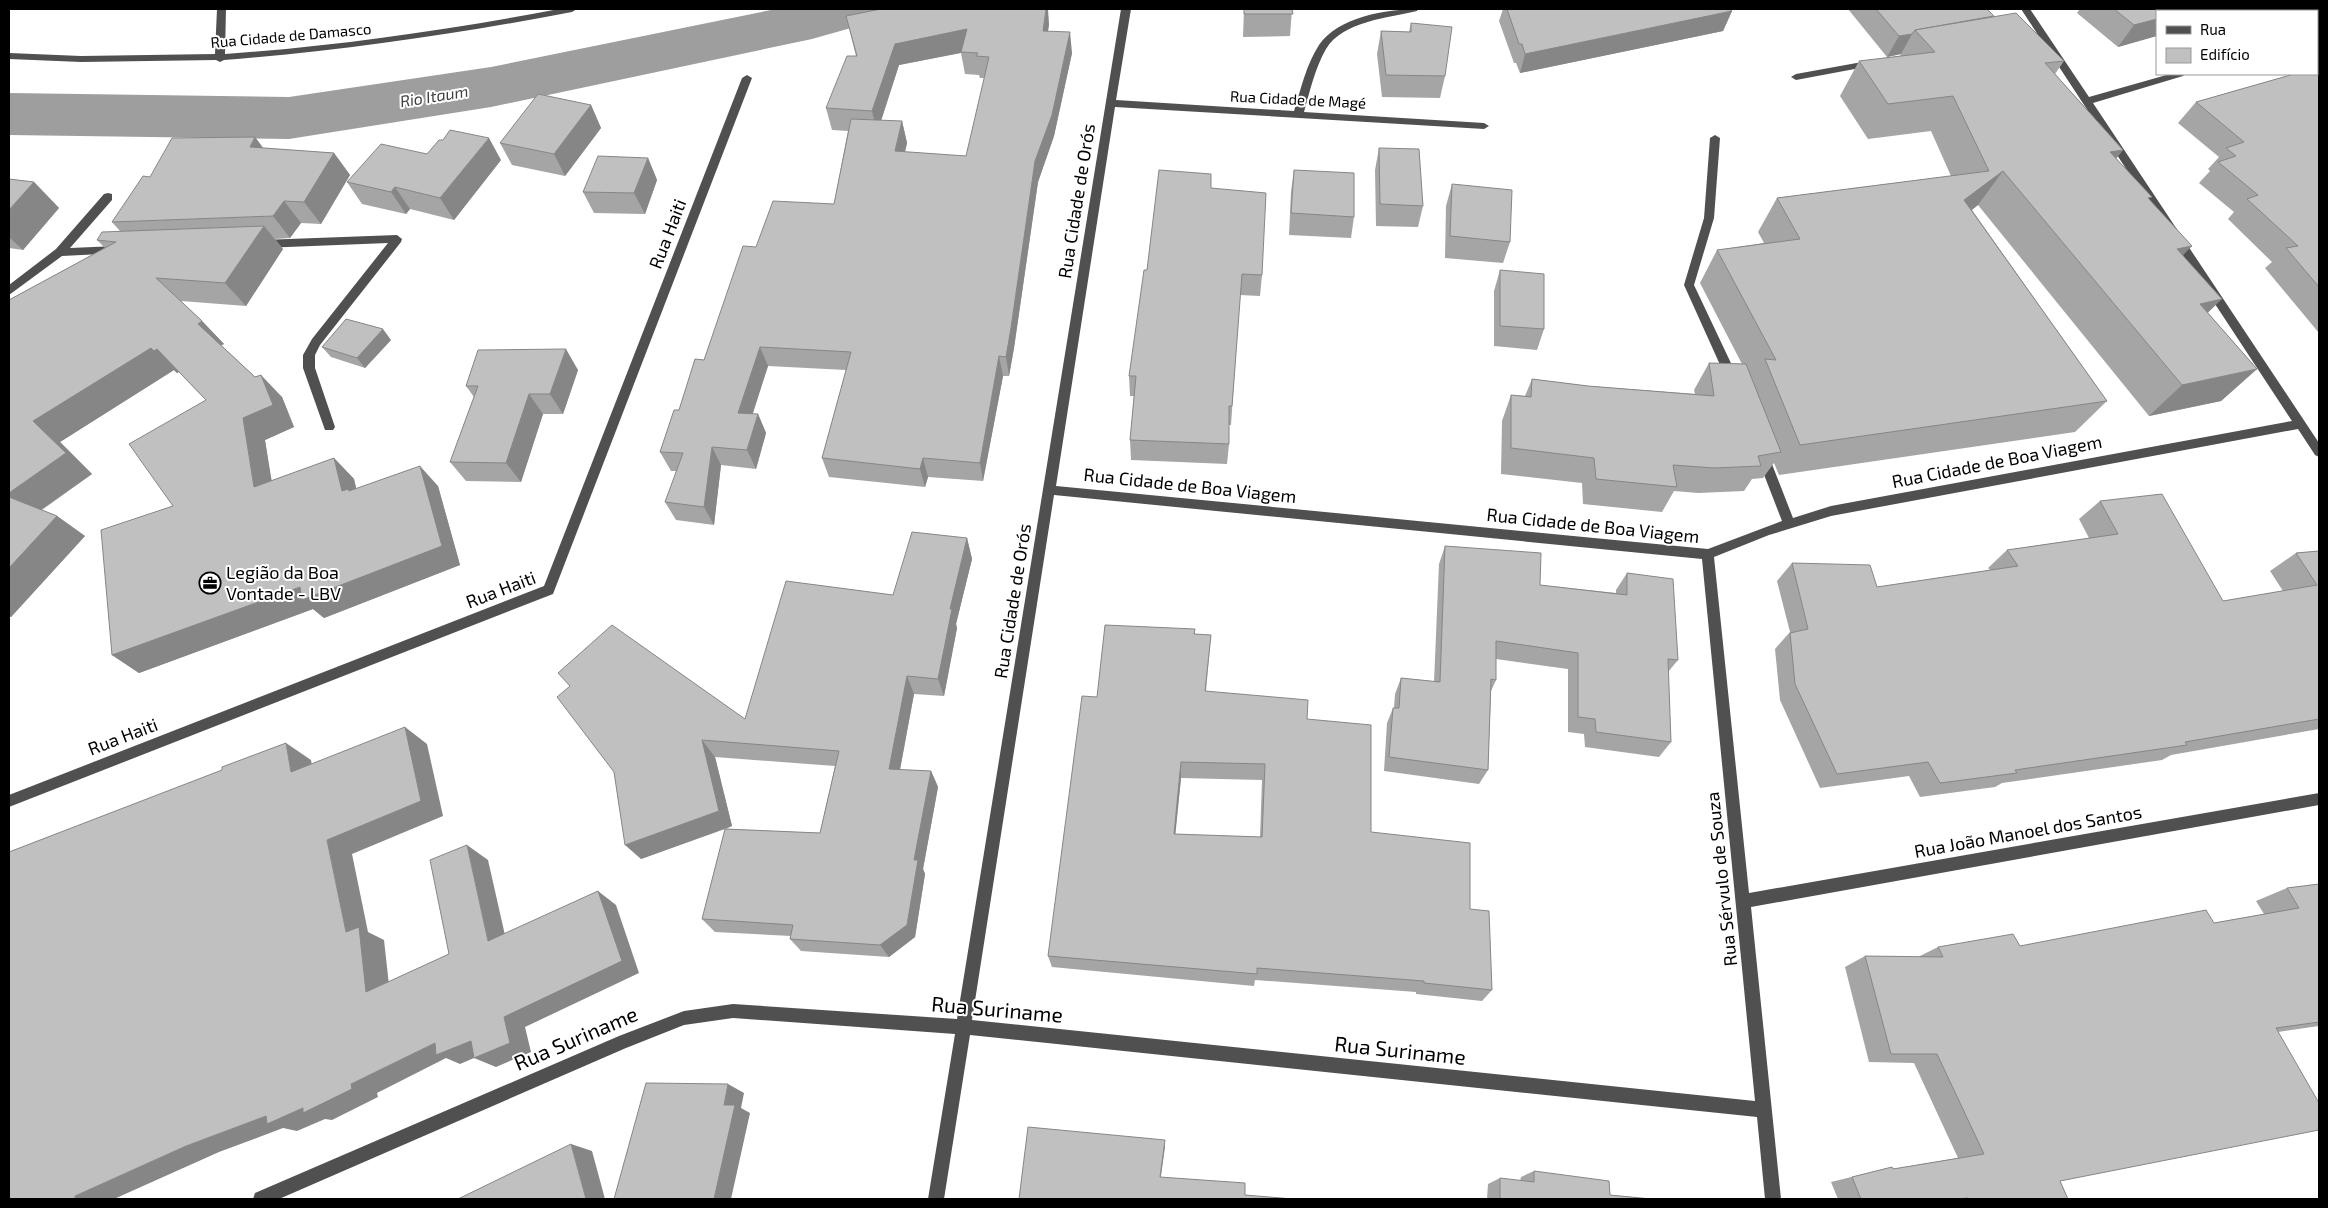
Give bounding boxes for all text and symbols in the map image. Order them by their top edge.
legend [2156,10,2318,75]
street label: Rua Cidade de Damasco [210,19,372,51]
text: Rua [2200,20,2226,38]
text: Edifício [2200,45,2250,63]
water label: Rio Itaum [398,81,469,110]
street label: Rua Cidade de Magé [1230,86,1367,112]
street label: Rua Cidade de Orós [1053,122,1099,280]
street label: Rua Haiti [644,196,690,272]
street label: Rua Cidade de Boa Viagem [1890,430,2104,492]
street label: Rua Cidade de Boa Viagem [1083,463,1298,507]
street label: Rua Cidade de Boa Viagem [1486,503,1701,547]
street label: Rua Cidade de Orós [989,522,1035,680]
place label: Legião da Boa Vontade - LBV [226,561,341,604]
street label: Rua Haiti [463,566,539,612]
office icon: Legião da Boa Vontade - LBV [198,571,222,595]
street label: Rua Haiti [85,713,161,759]
street label: Rua Sérvulo de Souza [1701,791,1741,967]
street label: Rua João Manoel dos Santos [1912,800,2143,862]
street label: Rua Suriname [930,990,1064,1027]
street label: Rua Suriname [510,1000,641,1075]
street label: Rua Suriname [1333,1030,1467,1069]

